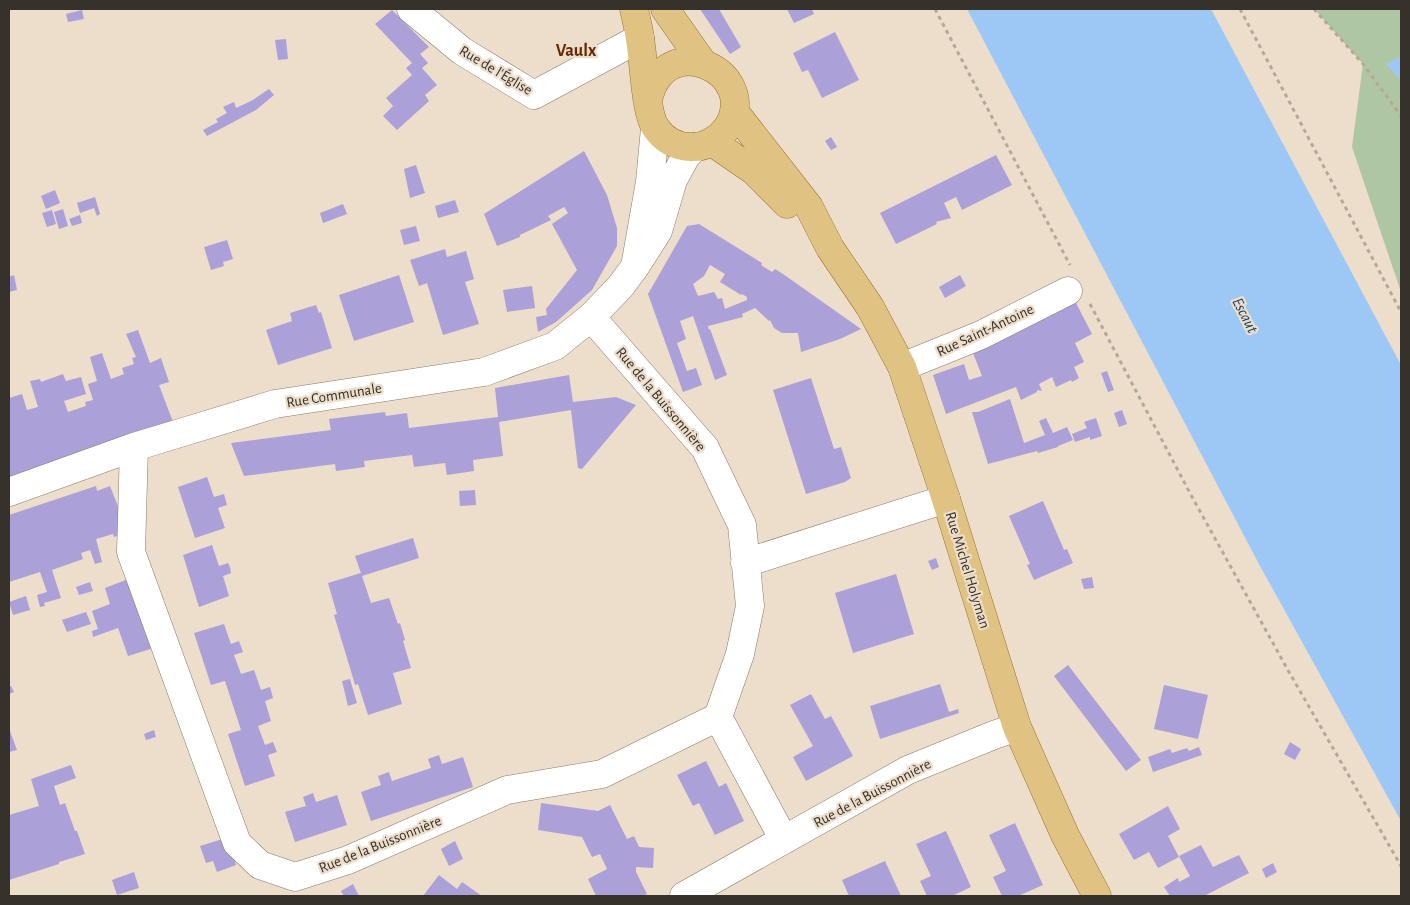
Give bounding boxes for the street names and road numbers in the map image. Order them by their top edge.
street label: Rue de l'Église [457,41,536,98]
street label: Rue Saint-Antoine [934,301,1036,359]
street label: Rue de la Buissonnière [613,344,708,454]
street label: Rue Communale [285,381,383,410]
street label: Rue Michel Holyman [943,510,992,630]
street label: Rue de la Buissonnière [811,756,933,831]
street label: Rue de la Buissonnière [317,813,444,876]

